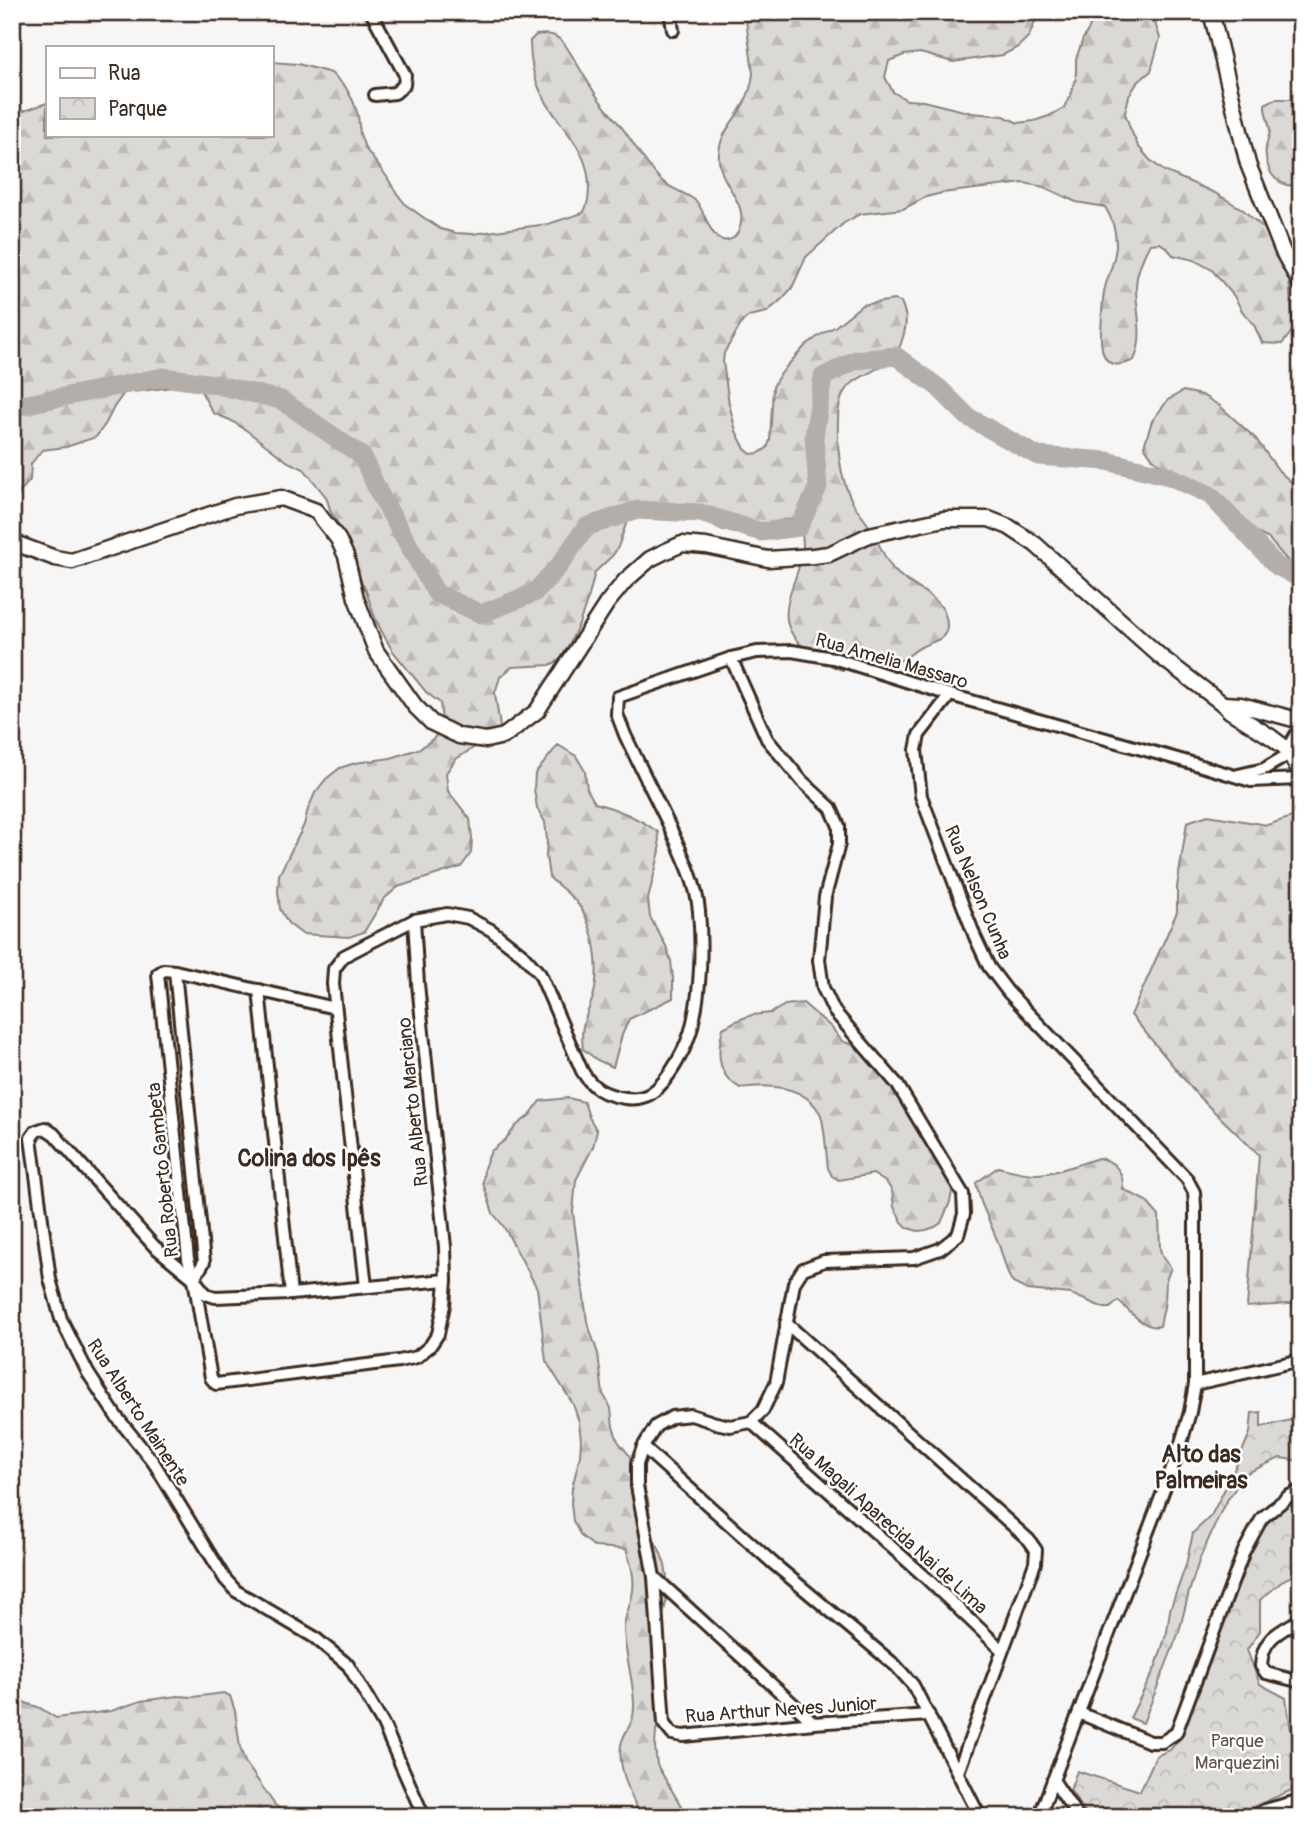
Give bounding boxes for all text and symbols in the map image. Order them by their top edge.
legend [46,46,273,136]
text: Rua [108,60,141,87]
text: Parque [108,96,167,123]
street label: Rua Amelia Massaro [813,628,971,694]
street label: Rua Nelson Cunha [939,822,1017,963]
street label: Rua Alberto Marciano [392,1016,434,1188]
street label: Rua Roberto Gambeta [142,1081,184,1259]
district label: Colina dos Ipês [238,1144,381,1173]
street label: Rua Alberto Mainente [82,1334,195,1491]
street label: Rua Magali Aparecida Nai de Lima [784,1428,993,1619]
district label: Alto das Palmeiras [1155,1440,1248,1495]
street label: Rua Arthur Neves Junior [684,1691,878,1729]
park label: Parque Marquezini [1195,1729,1279,1775]

